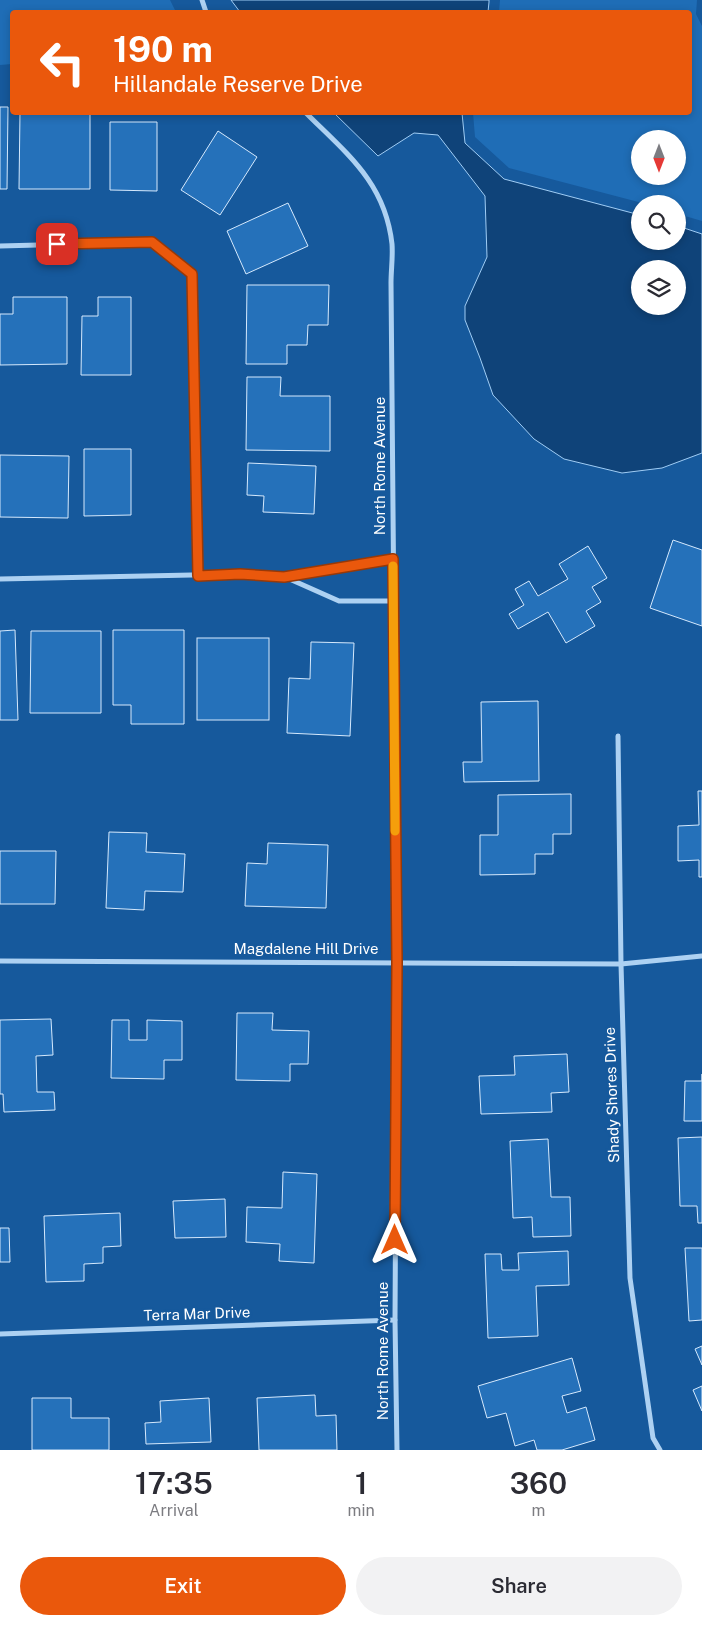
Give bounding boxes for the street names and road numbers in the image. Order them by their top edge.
street label: North Rome Avenue [371,397,388,535]
street label: Magdalene Hill Drive [234,940,378,957]
street label: Shady Shores Drive [601,1027,622,1163]
street label: North Rome Avenue [374,1282,391,1420]
street label: Terra Mar Drive [143,1303,251,1324]

